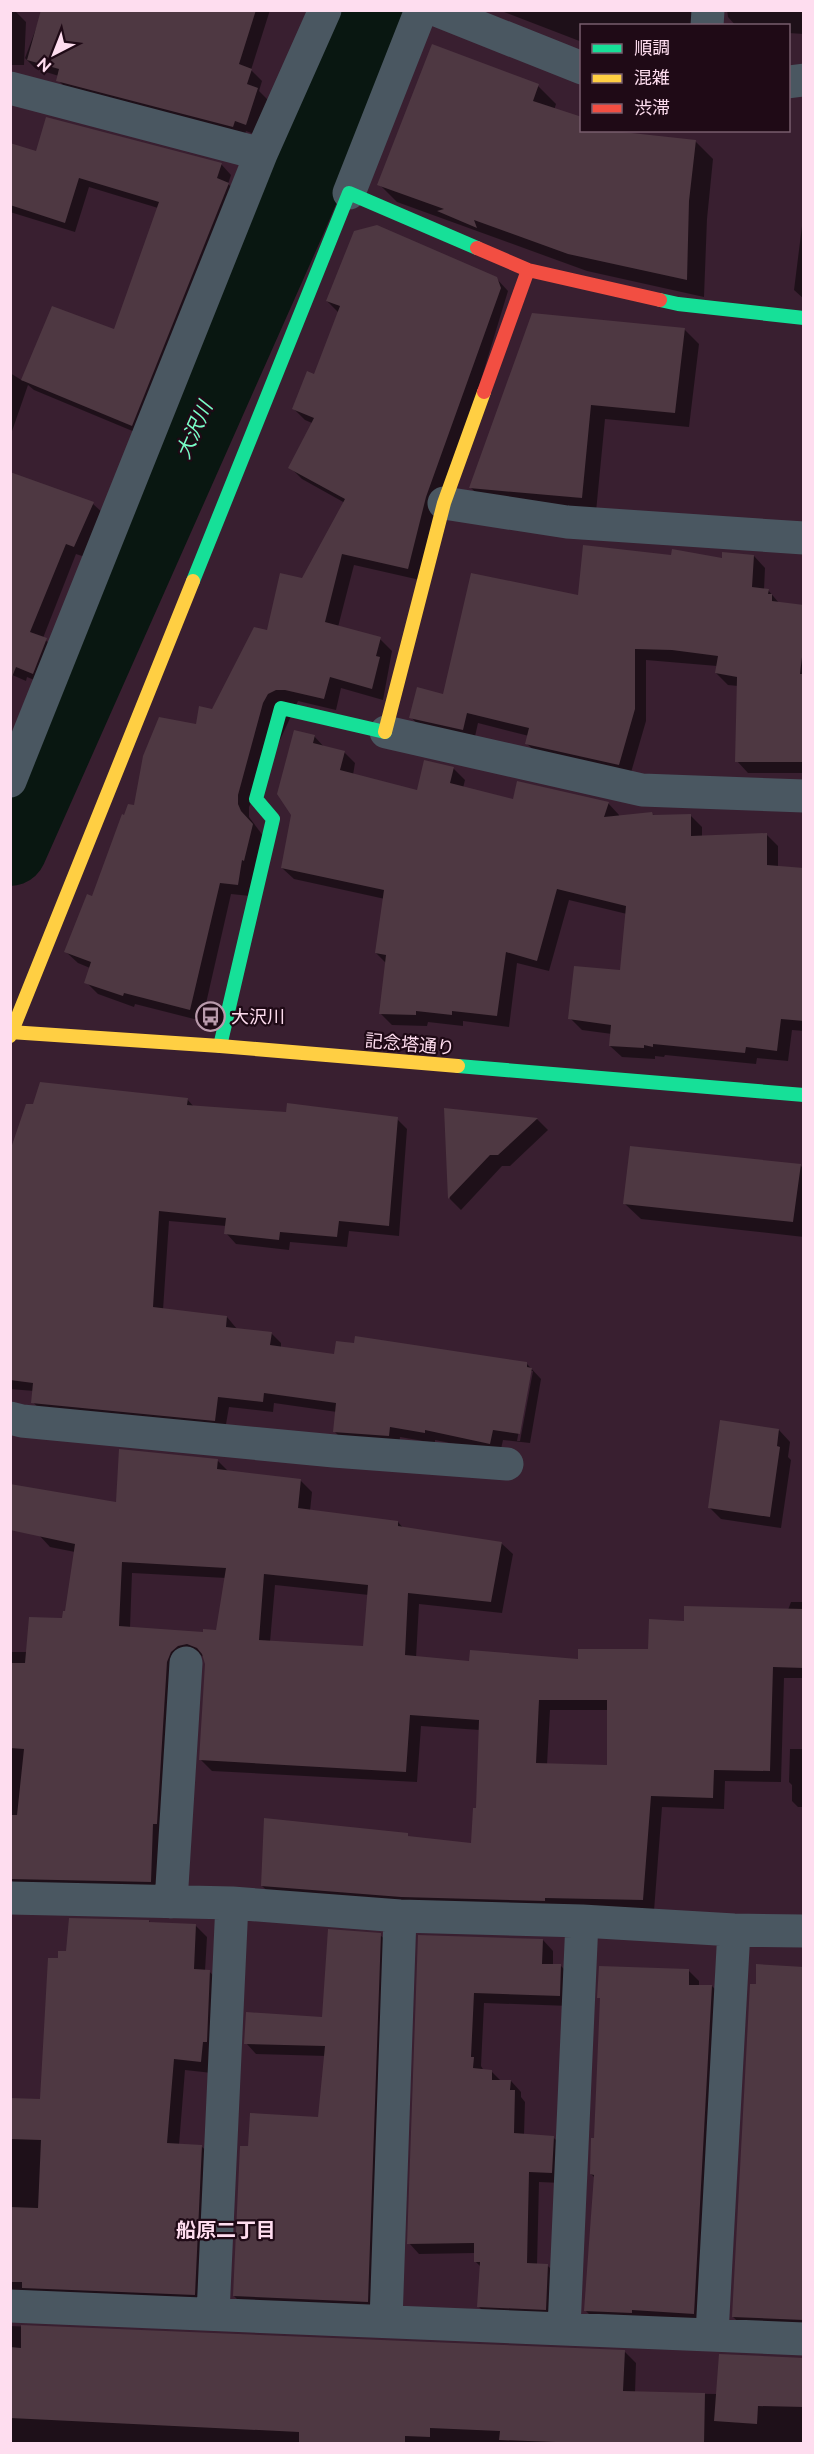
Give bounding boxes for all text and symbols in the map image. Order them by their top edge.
north arrow [24,24,84,84]
legend [580,24,790,132]
text: 順調 [634,37,670,58]
text: N [33,54,55,76]
text: 混雑 [634,67,670,88]
text: 渋滞 [634,97,670,118]
water label: 大沢川 [171,396,218,462]
bus stop icon: 大沢川 [194,1000,226,1032]
place label: 大沢川 [231,1006,285,1027]
street label: 記念塔通り [364,1030,456,1058]
district label: 船原二丁目 [176,2218,276,2242]

